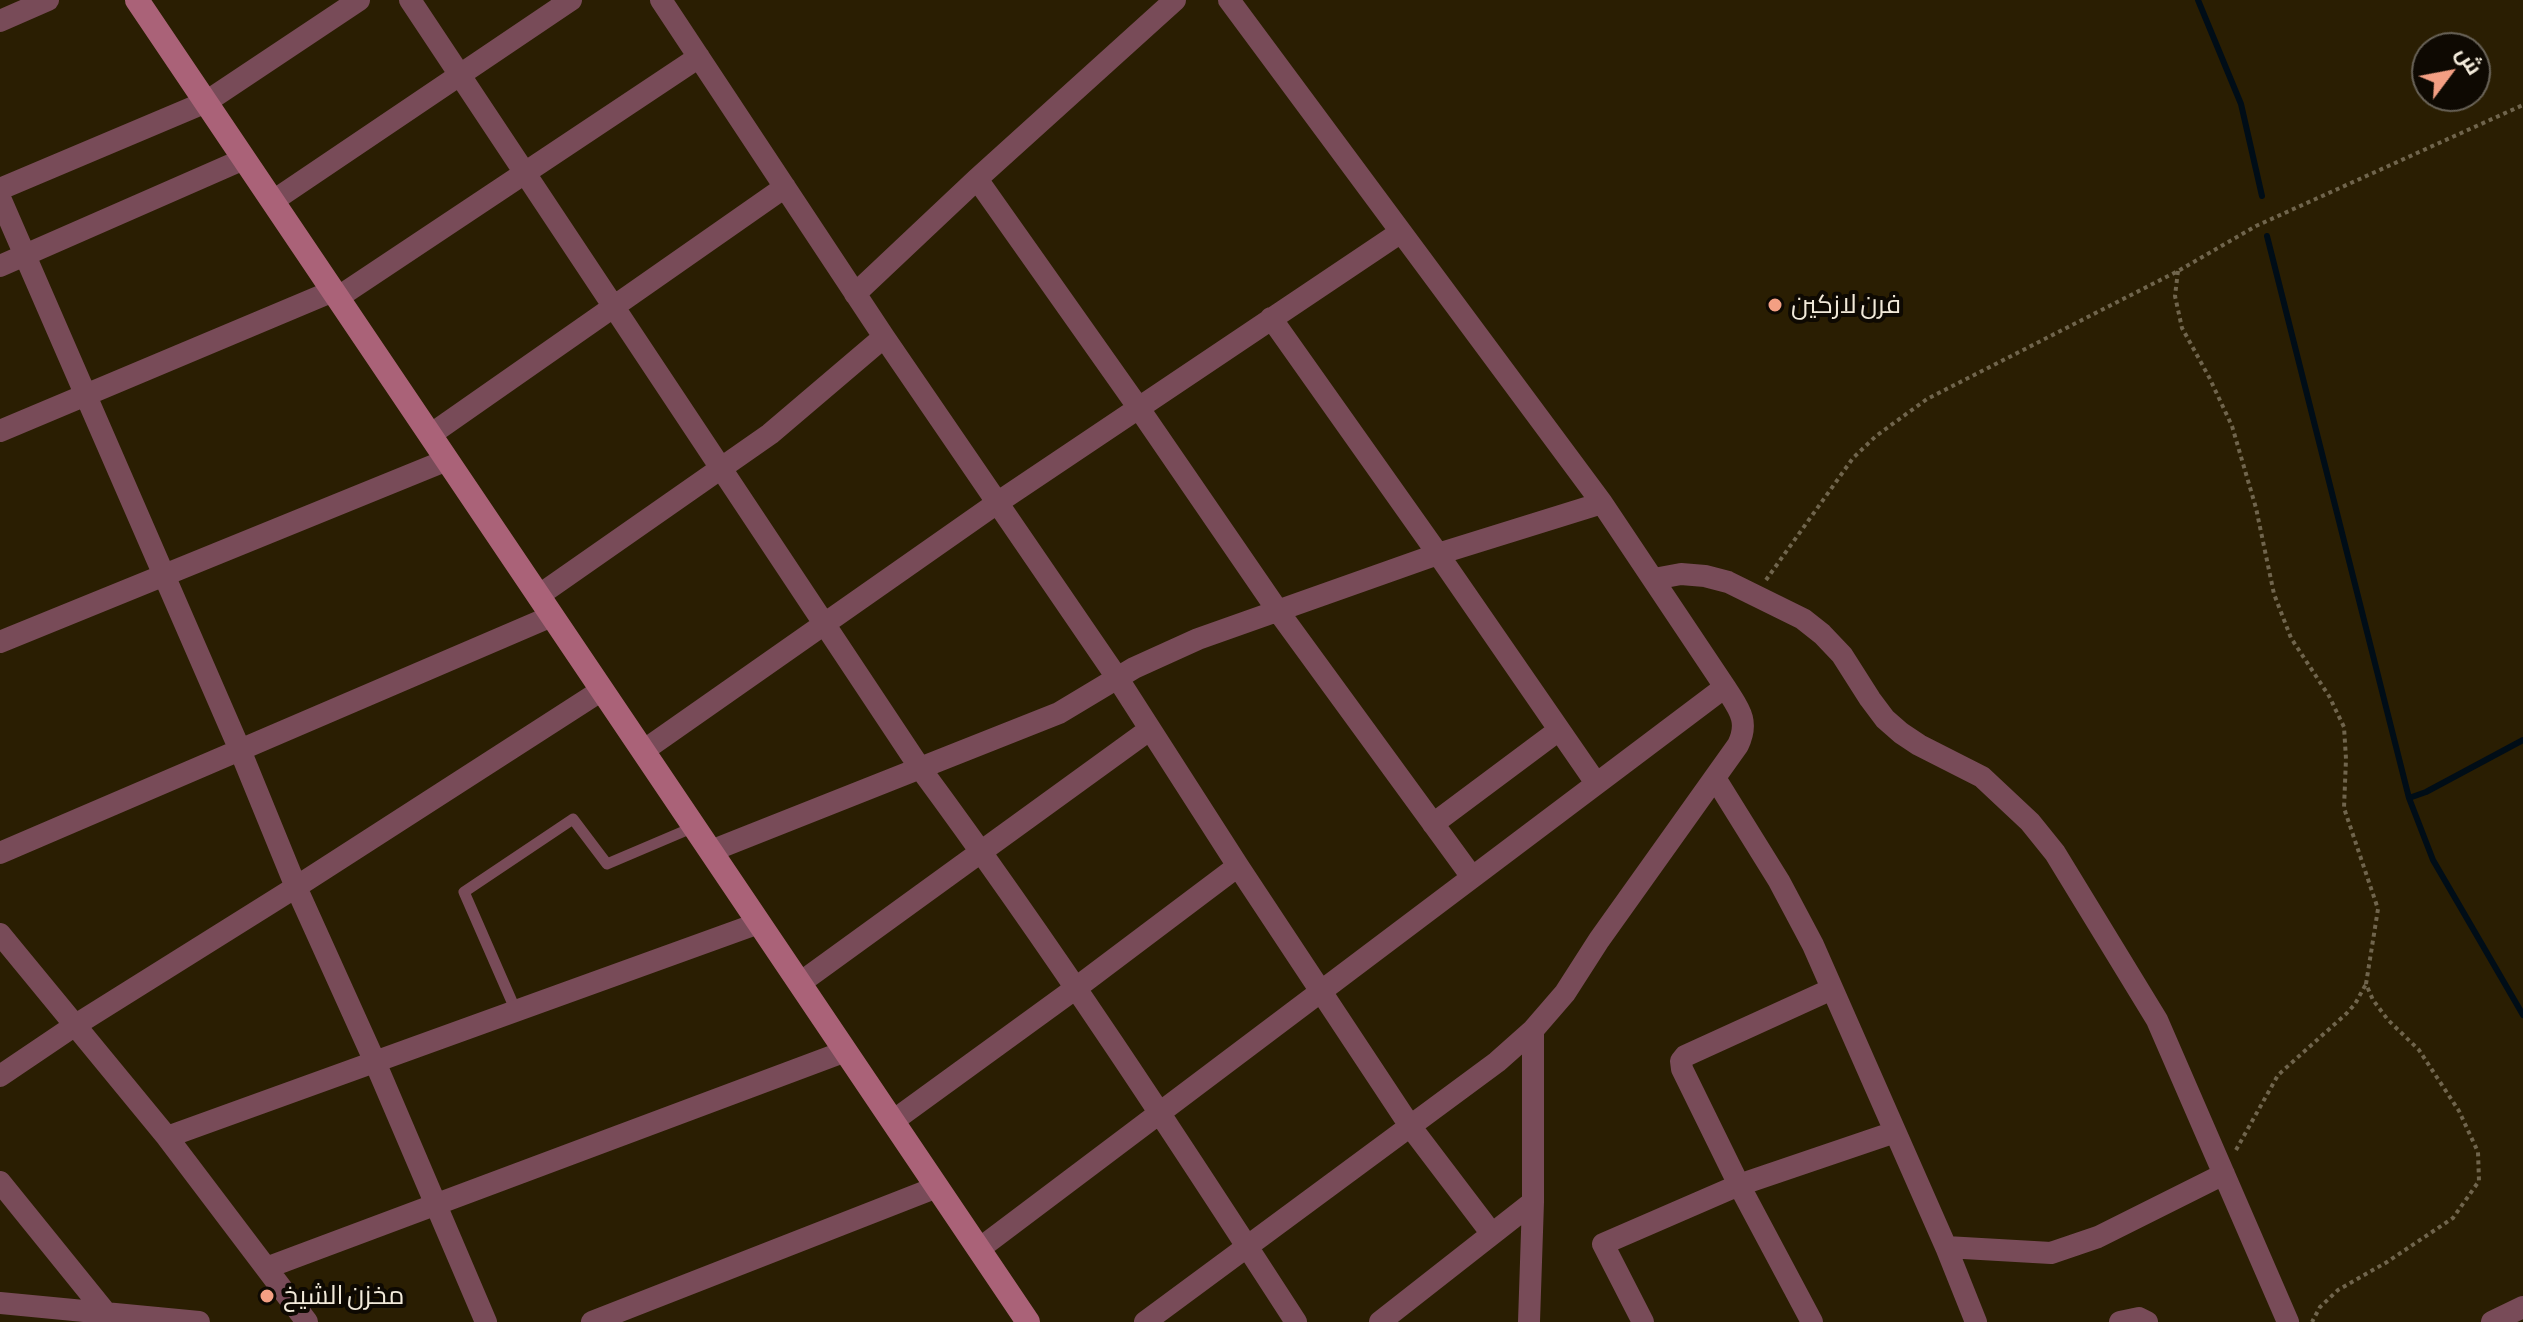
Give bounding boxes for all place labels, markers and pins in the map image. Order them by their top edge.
place label: فرن لازكين [1791,289,1901,321]
marker: فرن لازكين [1766,296,1784,314]
place label: مخزن الشيخ [283,1280,405,1312]
marker: مخزن الشيخ [258,1287,276,1305]

